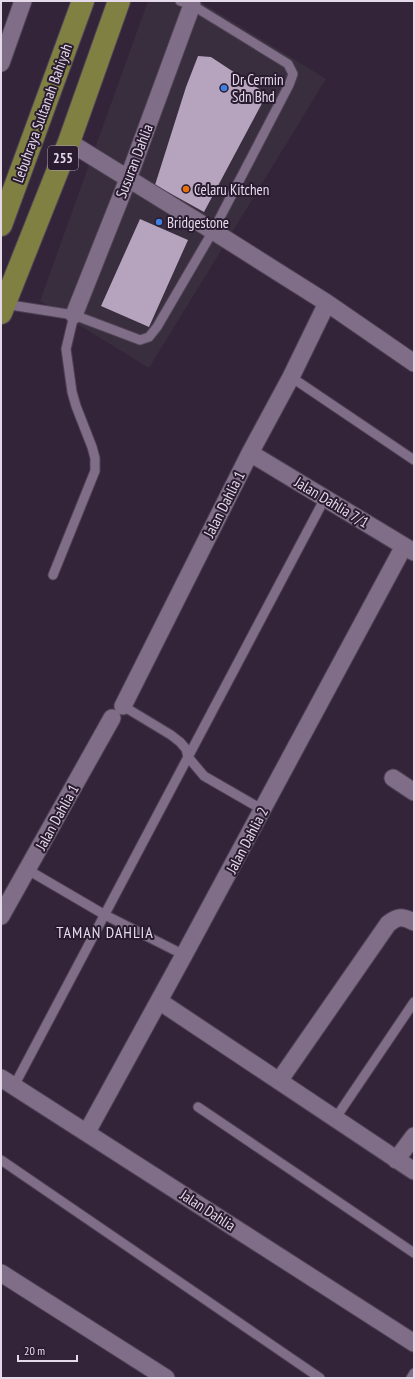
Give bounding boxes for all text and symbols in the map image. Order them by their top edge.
street label: Lebuhraya Sultanah Bahiyah [8,41,76,185]
place label: Dr Cermin Sdn Bhd [232,70,284,106]
marker: Dr Cermin Sdn Bhd [219,83,229,93]
street label: Susuran Dahlia [111,121,157,201]
road number: 255 [48,146,78,170]
place label: Celaru Kitchen [194,180,269,199]
marker: Celaru Kitchen [181,184,191,194]
place label: Bridgestone [167,213,229,232]
marker: Bridgestone [154,217,164,227]
street label: Jalan Dahlia 1 [199,468,249,541]
street label: Jalan Dahlia 7/1 [291,472,373,532]
street label: Jalan Dahlia 1 [31,781,83,854]
street label: Jalan Dahlia 2 [221,804,272,877]
district label: TAMAN DAHLIA [56,922,154,942]
street label: Jalan Dahlia [176,1185,239,1235]
scale bar [18,1337,77,1363]
text: 20 m [24,1343,45,1358]

